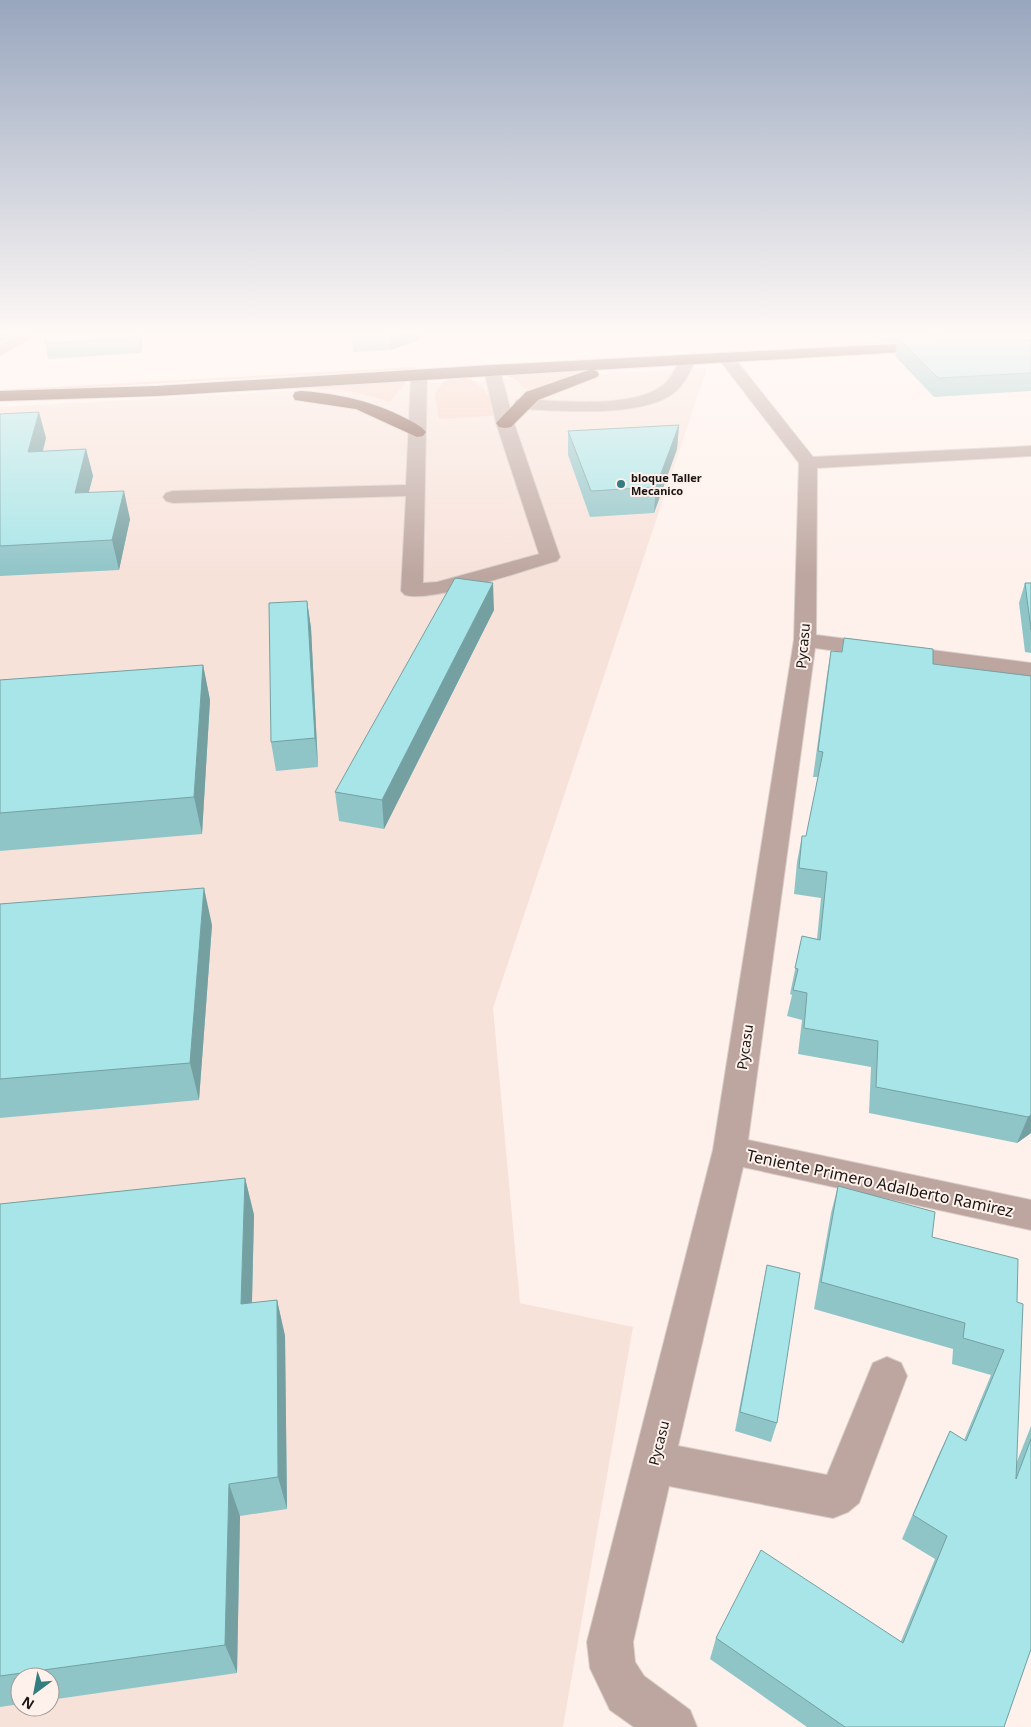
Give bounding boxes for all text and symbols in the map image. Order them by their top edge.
place label: bloque Taller Mecanico [631,470,702,498]
marker: bloque Taller Mecanico [615,478,627,490]
street label: Pycasu [791,622,814,669]
street label: Pycasu [732,1023,757,1071]
street label: Teniente Primero Adalberto Ramirez [745,1144,1015,1222]
street label: Pycasu [644,1418,673,1467]
north arrow [10,1667,60,1717]
text: N [18,1692,38,1715]

